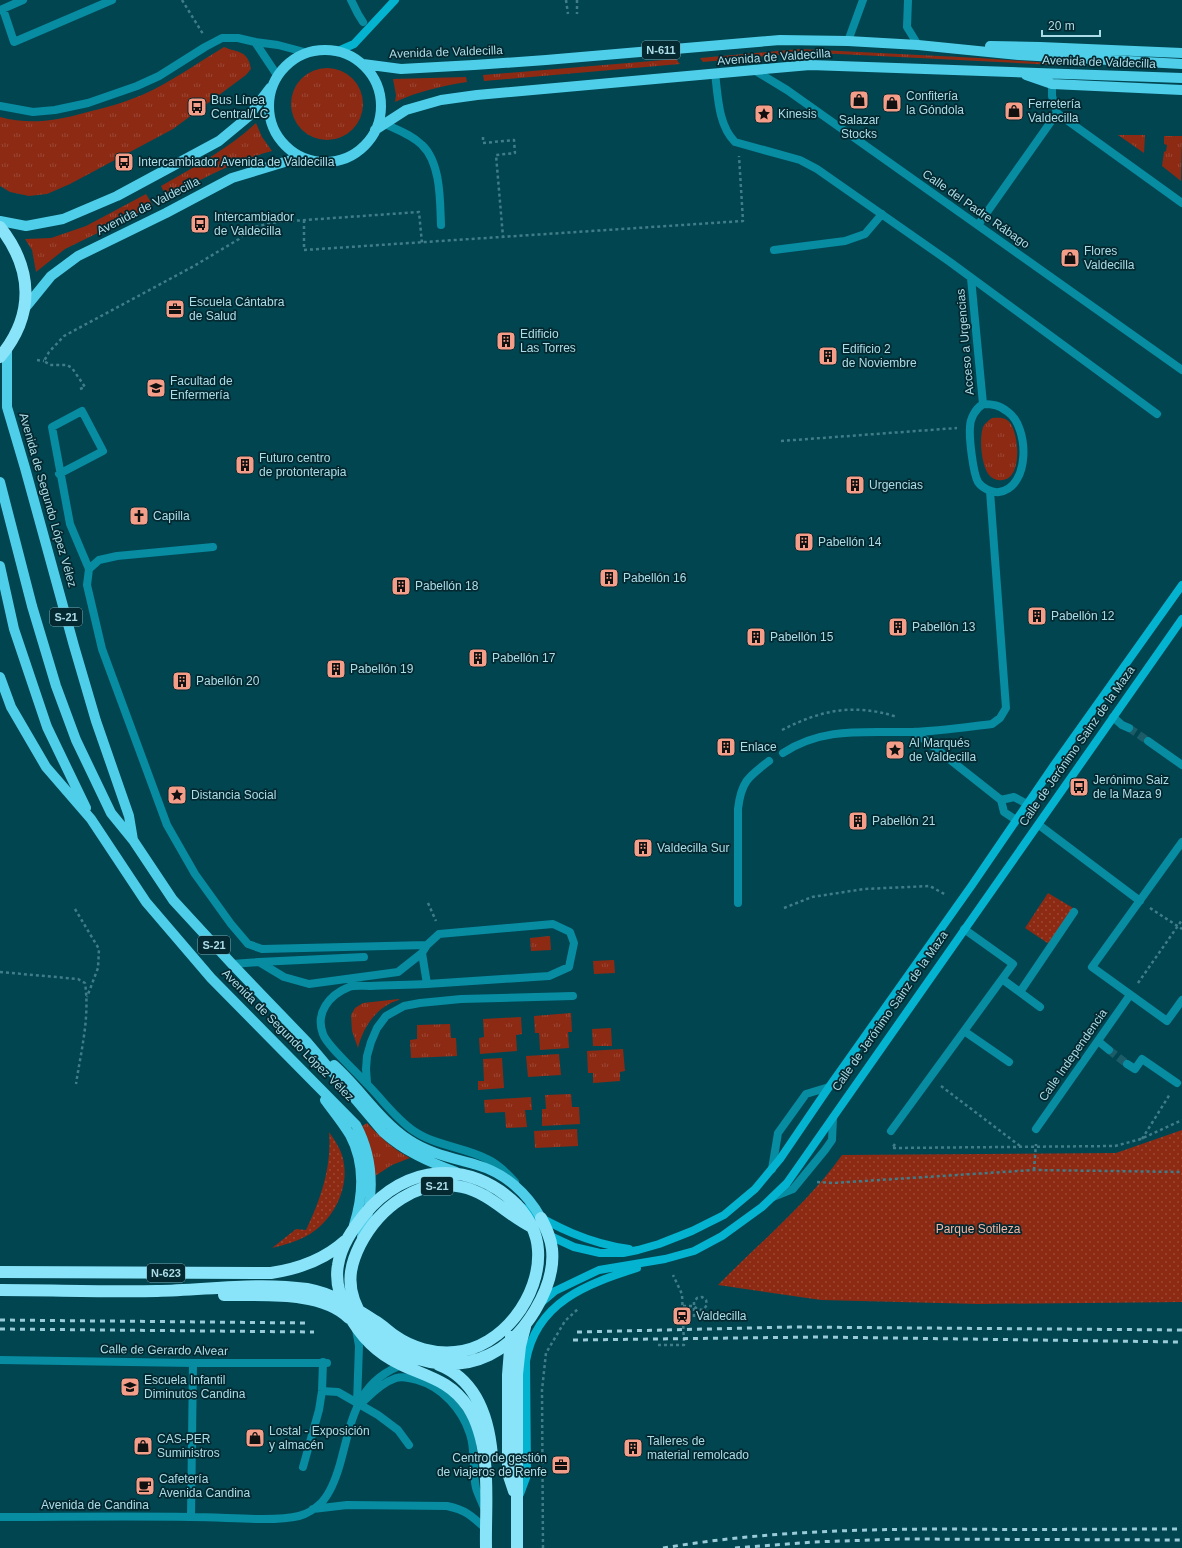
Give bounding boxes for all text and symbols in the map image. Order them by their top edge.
scale bar [1042,12,1100,38]
text: 20 m [1048,19,1075,33]
road number: N-611 [642,41,680,59]
street label: Avenida de Valdecilla [389,43,503,61]
street label: Avenida de Valdecilla [717,46,831,68]
street label: Avenida de Valdecilla [1042,53,1156,71]
shop icon: Salazar Stocks [848,89,870,111]
place label: Confitería la Góndola [906,89,964,117]
shop icon: Confitería la Góndola [881,92,903,114]
place label: Bus Línea Central/LC [211,93,269,121]
bus stop icon: Bus Línea Central/LC [186,96,208,118]
place label: Ferretería Valdecilla [1028,97,1081,125]
shop icon: Ferretería Valdecilla [1003,100,1025,122]
place icon: Kinesis [753,103,775,125]
place label: Kinesis [778,107,817,121]
place label: Salazar Stocks [839,113,879,141]
bus stop icon: Intercambiador Avenida de Valdecilla [113,151,135,173]
place label: Intercambiador Avenida de Valdecilla [138,155,335,169]
street label: Calle del Padre Rábago [920,167,1032,251]
street label: Avenida de Valdecilla [94,174,202,238]
place label: Intercambiador de Valdecilla [214,210,294,238]
bus stop icon: Intercambiador de Valdecilla [189,213,211,235]
place label: Flores Valdecilla [1084,244,1135,272]
shop icon: Flores Valdecilla [1059,247,1081,269]
street label: Acceso a Urgencias [953,288,977,396]
place label: Escuela Cántabra de Salud [189,295,285,323]
office icon: Escuela Cántabra de Salud [164,298,186,320]
place label: Edificio Las Torres [520,327,576,355]
building icon: Edificio Las Torres [495,330,517,352]
place label: Edificio 2 de Noviembre [842,342,917,370]
building icon: Edificio 2 de Noviembre [817,345,839,367]
place label: Facultad de Enfermería [170,374,233,402]
school or university icon: Facultad de Enfermería [145,377,167,399]
street label: Avenida de Segundo López Vélez [16,411,80,589]
place label: Futuro centro de protonterapia [259,451,347,479]
building icon: Futuro centro de protonterapia [234,454,256,476]
building icon: Urgencias [844,474,866,496]
place label: Urgencias [869,478,923,492]
church icon: Capilla [128,505,150,527]
place label: Capilla [153,509,190,523]
building icon: Pabellón 14 [793,531,815,553]
place label: Pabellón 14 [818,535,882,549]
building icon: Pabellón 16 [598,567,620,589]
place label: Pabellón 16 [623,571,687,585]
building icon: Pabellón 18 [390,575,412,597]
place label: Pabellón 18 [415,579,479,593]
building icon: Pabellón 12 [1026,605,1048,627]
road number: S-21 [50,608,82,626]
place label: Pabellón 12 [1051,609,1115,623]
building icon: Pabellón 13 [887,616,909,638]
place label: Pabellón 13 [912,620,976,634]
building icon: Pabellón 15 [745,626,767,648]
place label: Pabellón 15 [770,630,834,644]
building icon: Pabellón 17 [467,647,489,669]
place label: Pabellón 17 [492,651,556,665]
building icon: Pabellón 19 [325,658,347,680]
place label: Pabellón 19 [350,662,414,676]
street label: Calle de Jerónimo Sainz de la Maza [1016,663,1138,829]
building icon: Pabellón 20 [171,670,193,692]
place label: Pabellón 20 [196,674,260,688]
building icon: Enlace [715,736,737,758]
place label: Al Marqués de Valdecilla [909,736,976,764]
place icon: Al Marqués de Valdecilla [884,739,906,761]
place label: Enlace [740,740,777,754]
place label: Jerónimo Saiz de la Maza 9 [1093,773,1169,801]
bus stop icon: Jerónimo Saiz de la Maza 9 [1068,776,1090,798]
place icon: Distancia Social [166,784,188,806]
place label: Distancia Social [191,788,276,802]
building icon: Pabellón 21 [847,810,869,832]
place label: Pabellón 21 [872,814,936,828]
building icon: Valdecilla Sur [632,837,654,859]
place label: Valdecilla Sur [657,841,729,855]
street label: Calle de Jerónimo Sainz de la Maza [829,928,951,1094]
road number: S-21 [198,936,230,954]
street label: Avenida de Segundo López Vélez [219,966,357,1104]
street label: Calle Independencia [1036,1006,1110,1104]
road number: S-21 [421,1177,453,1195]
park label: Parque Sotileza [936,1222,1021,1236]
road number: N-623 [147,1264,185,1282]
station icon: Valdecilla [671,1305,693,1327]
place label: Valdecilla [696,1309,747,1323]
street label: Calle de Gerardo Alvear [100,1342,228,1358]
place label: Escuela Infantil Diminutos Candina [144,1373,246,1401]
school or university icon: Escuela Infantil Diminutos Candina [119,1376,141,1398]
place label: Lostal - Exposición y almacén [269,1424,370,1452]
shop icon: Lostal - Exposición y almacén [244,1427,266,1449]
place label: CAS-PER Suministros [157,1432,220,1460]
place label: Talleres de material remolcado [647,1434,749,1462]
shop icon: CAS-PER Suministros [132,1435,154,1457]
building icon: Talleres de material remolcado [622,1437,644,1459]
place label: Centro de gestión de viajeros de Renfe [437,1451,547,1479]
office icon: Centro de gestión de viajeros de Renfe [550,1454,572,1476]
place label: Cafetería Avenida Candina [159,1472,251,1500]
cafe icon: Cafetería Avenida Candina [134,1475,156,1497]
street label: Avenida de Candina [41,1498,149,1512]

